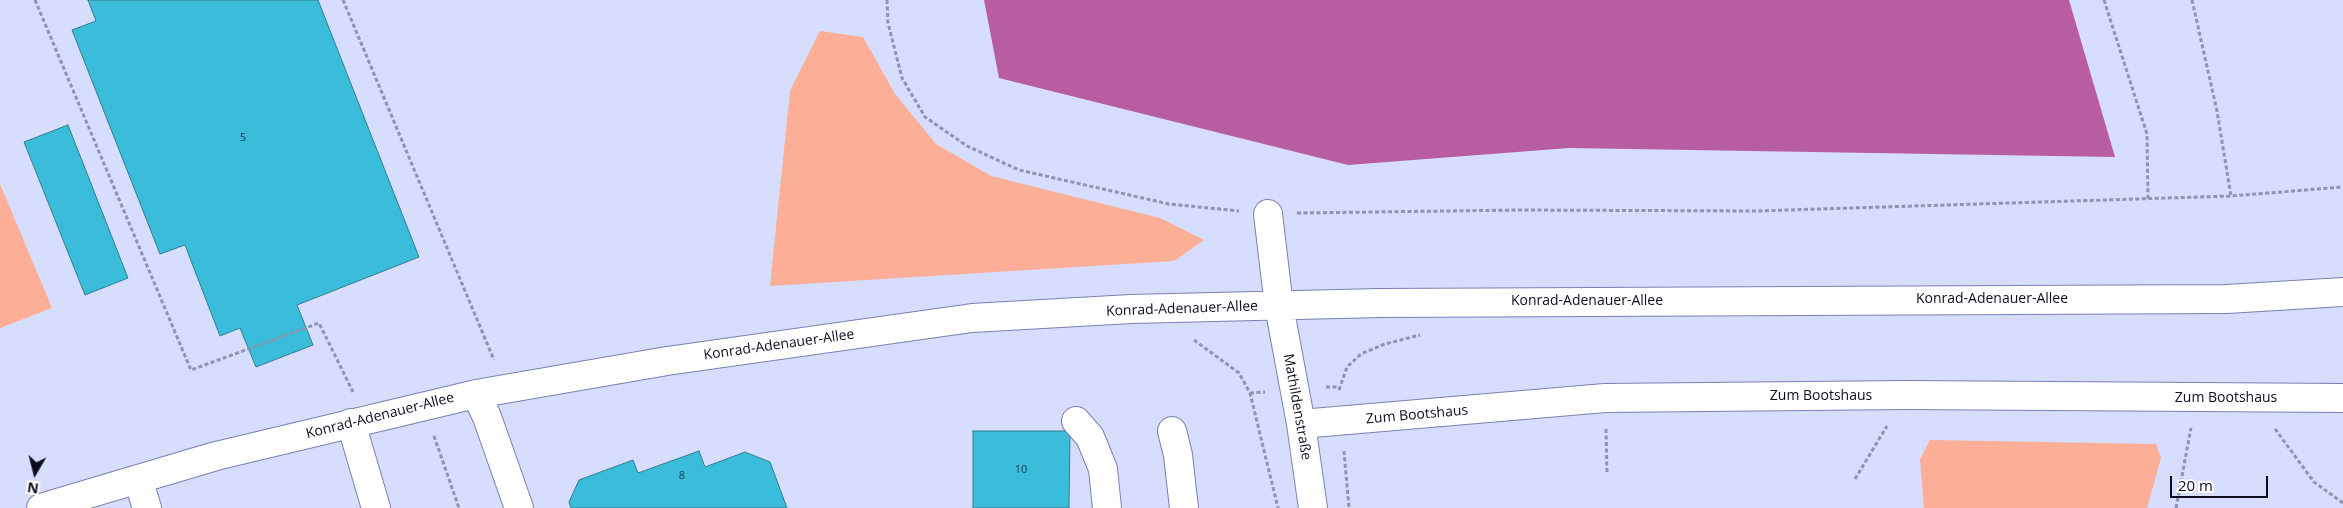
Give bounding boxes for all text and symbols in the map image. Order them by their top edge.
house number: 5 [240,131,246,145]
street label: Konrad-Adenauer-Allee [1916,291,2068,307]
street label: Konrad-Adenauer-Allee [1511,293,1663,309]
street label: Konrad-Adenauer-Allee [1106,298,1258,320]
street label: Konrad-Adenauer-Allee [703,326,855,364]
street label: Mathildenstraße [1279,352,1315,462]
street label: Zum Bootshaus [1770,388,1872,404]
street label: Konrad-Adenauer-Allee [304,389,456,443]
street label: Zum Bootshaus [2175,390,2277,406]
street label: Zum Bootshaus [1365,402,1469,428]
north arrow [10,448,60,498]
house number: 10 [1015,463,1027,477]
scale bar [2173,466,2270,498]
house number: 8 [679,469,685,483]
text: 20 m [2178,475,2213,495]
text: N [26,478,40,499]

